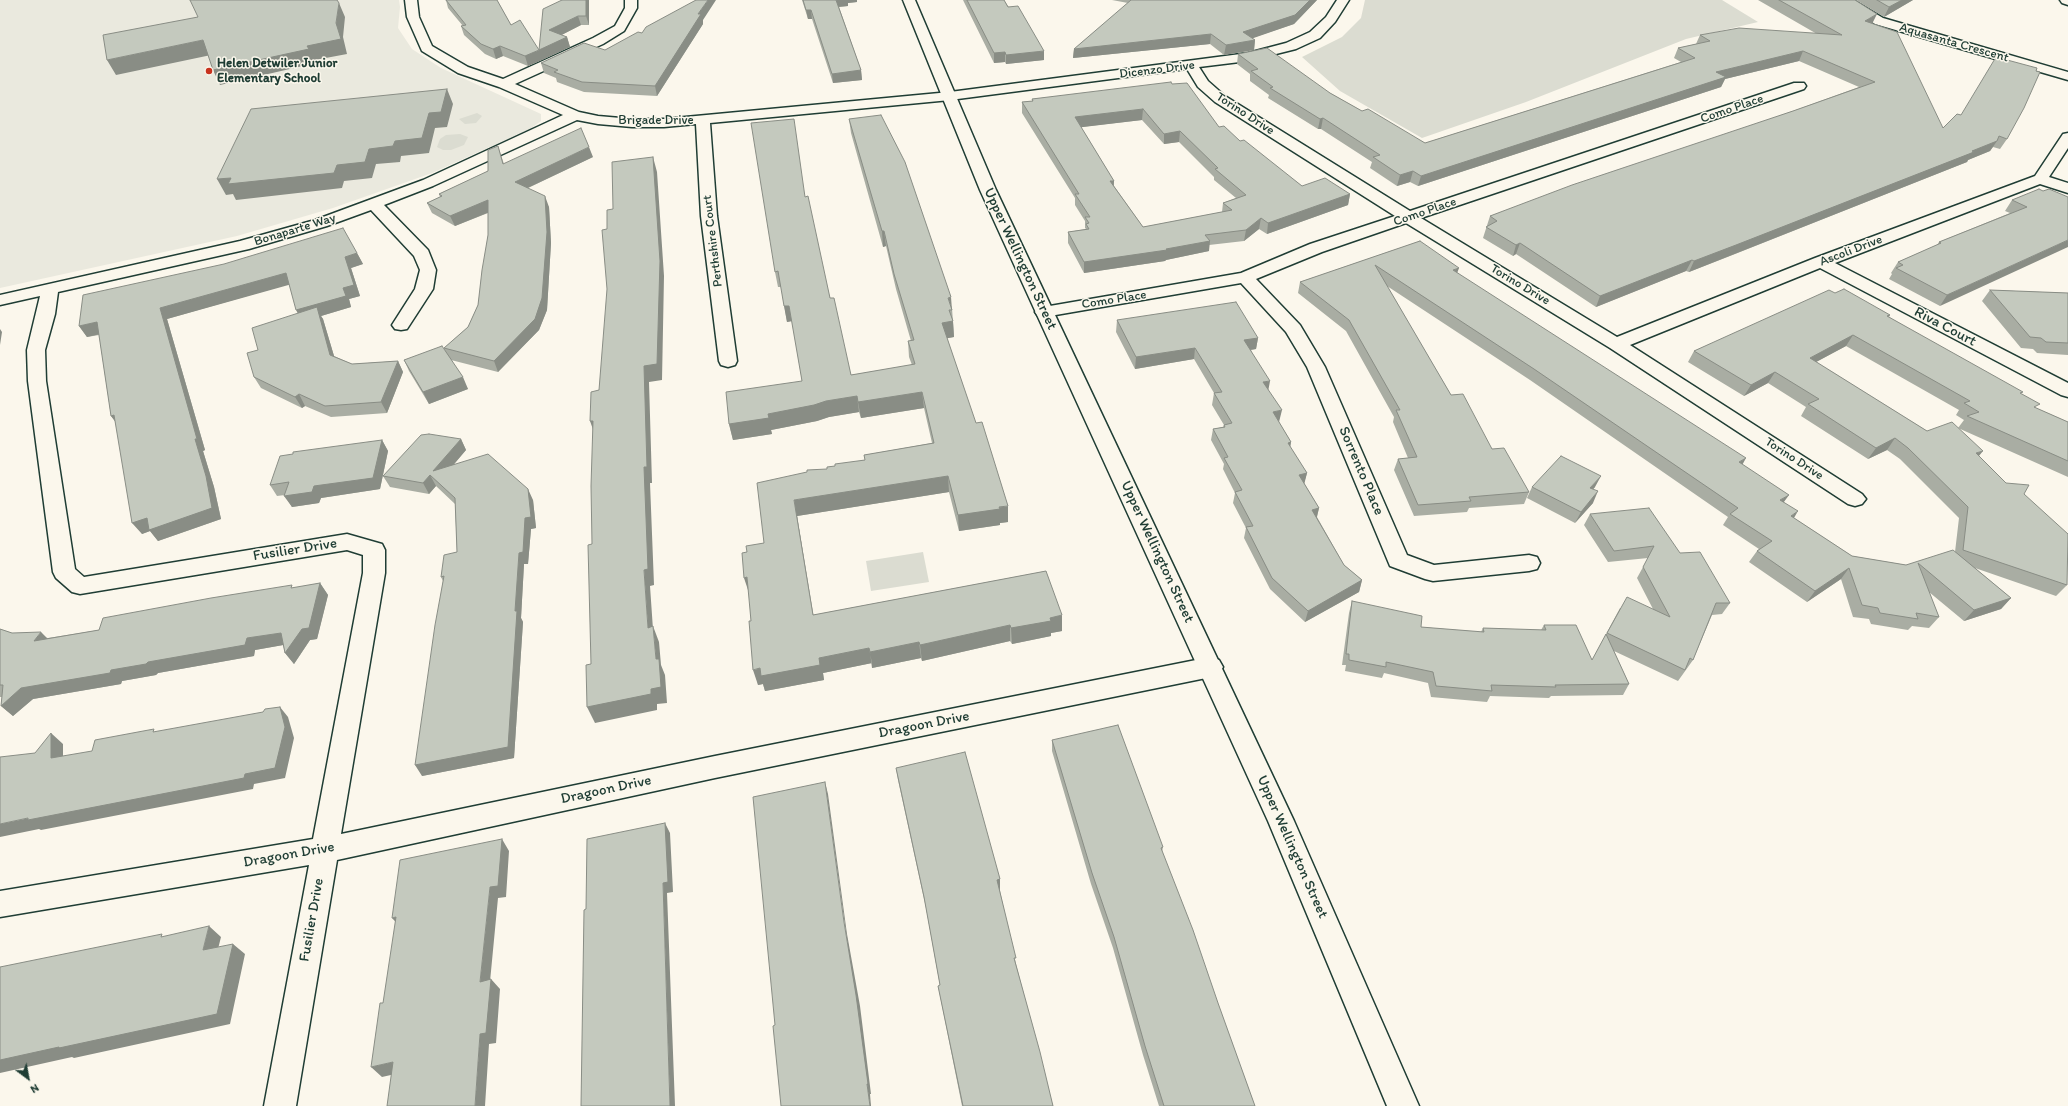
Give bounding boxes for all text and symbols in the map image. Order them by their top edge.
street label: Aquasanta Crescent [1898,20,2010,66]
place label: Helen Detwiler Junior Elementary School [217,56,337,87]
street label: Dicenzo Drive [1118,58,1196,82]
marker: Helen Detwiler Junior Elementary School [204,66,214,76]
street label: Torino Drive [1213,89,1277,139]
street label: Como Place [1699,91,1765,127]
street label: Brigade Drive [618,113,694,129]
street label: Upper Wellington Street [979,185,1061,333]
street label: Perthshire Court [700,194,726,288]
street label: Como Place [1392,194,1458,230]
street label: Bonaparte Way [252,210,338,250]
street label: Ascoli Drive [1817,232,1885,270]
street label: Torino Drive [1487,261,1553,309]
street label: Como Place [1080,287,1148,313]
street label: Riva Court [1911,303,1979,351]
street label: Sorrento Place [1334,424,1388,518]
street label: Torino Drive [1762,434,1826,484]
street label: Upper Wellington Street [1116,478,1198,626]
street label: Fusilier Drive [252,534,338,566]
street label: Dragoon Drive [877,707,971,743]
street label: Dragoon Drive [559,772,653,808]
street label: Upper Wellington Street [1252,773,1332,921]
street label: Dragoon Drive [242,838,336,872]
street label: Fusilier Drive [296,877,328,963]
north arrow [8,1058,48,1098]
text: N [28,1081,41,1096]

